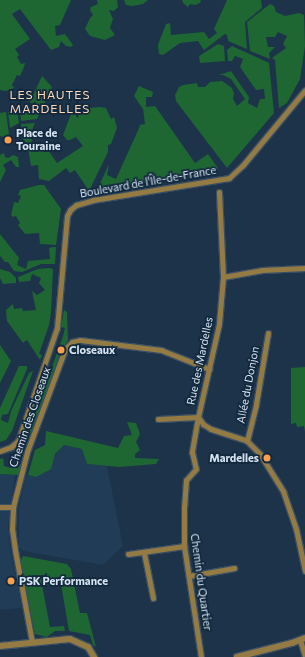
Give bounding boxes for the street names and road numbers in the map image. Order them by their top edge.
street label: Boulevard de l'Île-de-France [79,163,217,201]
street label: Rue des Mardelles [184,316,216,406]
street label: Allée du Donjon [234,345,262,425]
street label: Chemin des Closeaux [7,365,53,469]
street label: Chemin du Quartier [188,533,214,631]

